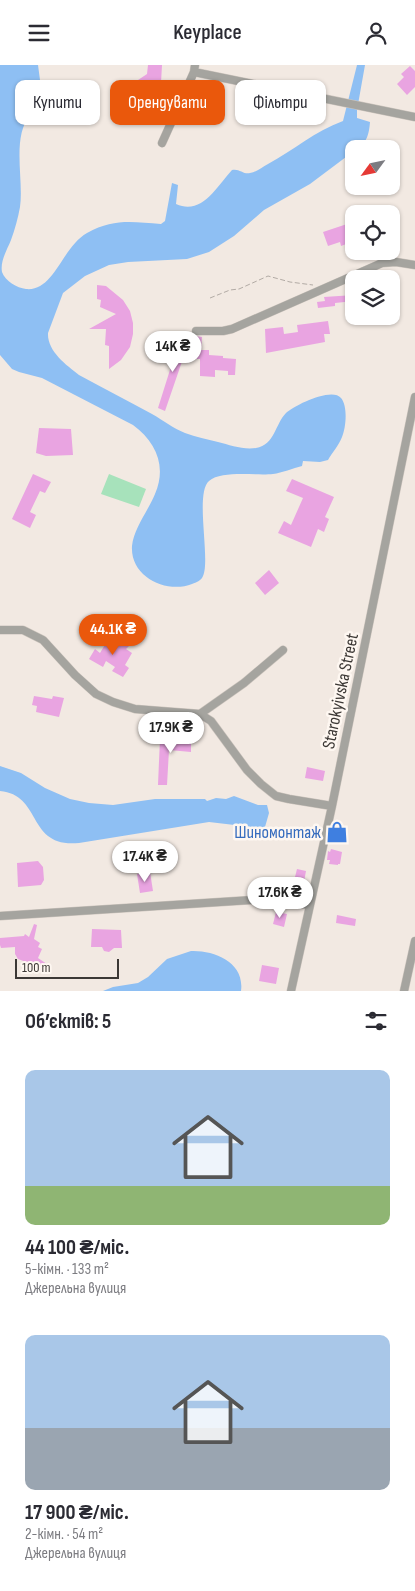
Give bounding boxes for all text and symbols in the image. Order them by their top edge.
icon: menu [25,19,53,47]
text: Keyplace [173,19,242,46]
icon: person [362,19,390,47]
chip: Купити [15,80,100,125]
chip: Орендувати [110,80,225,125]
chip: Фільтри [235,80,326,125]
north arrow [345,140,400,195]
map controls [345,140,400,325]
button: locate [345,205,400,260]
button: layers [345,270,400,325]
pin: 14K ₴ [138,331,208,373]
text: 14K ₴ [156,337,190,356]
pin: 44.1K ₴ [67,613,159,656]
text: 44.1K ₴ [90,620,136,639]
street label: Starokyivska Street [318,631,363,751]
pin: 17.9K ₴ [125,711,217,754]
text: 17.9K ₴ [149,718,193,737]
shop icon: Шиномонтаж [324,819,350,845]
place label: Шиномонтаж [234,822,321,843]
pin: 17.4K ₴ [99,841,191,883]
text: 17.4K ₴ [123,847,167,866]
pin: 17.6K ₴ [234,877,326,919]
text: 17.6K ₴ [258,883,302,902]
scale bar [15,956,119,979]
text: 100 m [22,959,51,976]
icon: filters [362,1007,390,1035]
text: Об’єктів: 5 [25,1009,111,1034]
icon: home [163,1102,253,1192]
text: 44 100 ₴/міс. [25,1235,129,1260]
text: 5-кімн. · 133 m² [25,1260,109,1279]
text: Джерельна вулиця [25,1279,126,1298]
icon: home [163,1367,253,1457]
text: 17 900 ₴/міс. [25,1500,129,1525]
text: 2-кімн. · 54 m² [25,1525,103,1544]
text: Джерельна вулиця [25,1544,126,1563]

